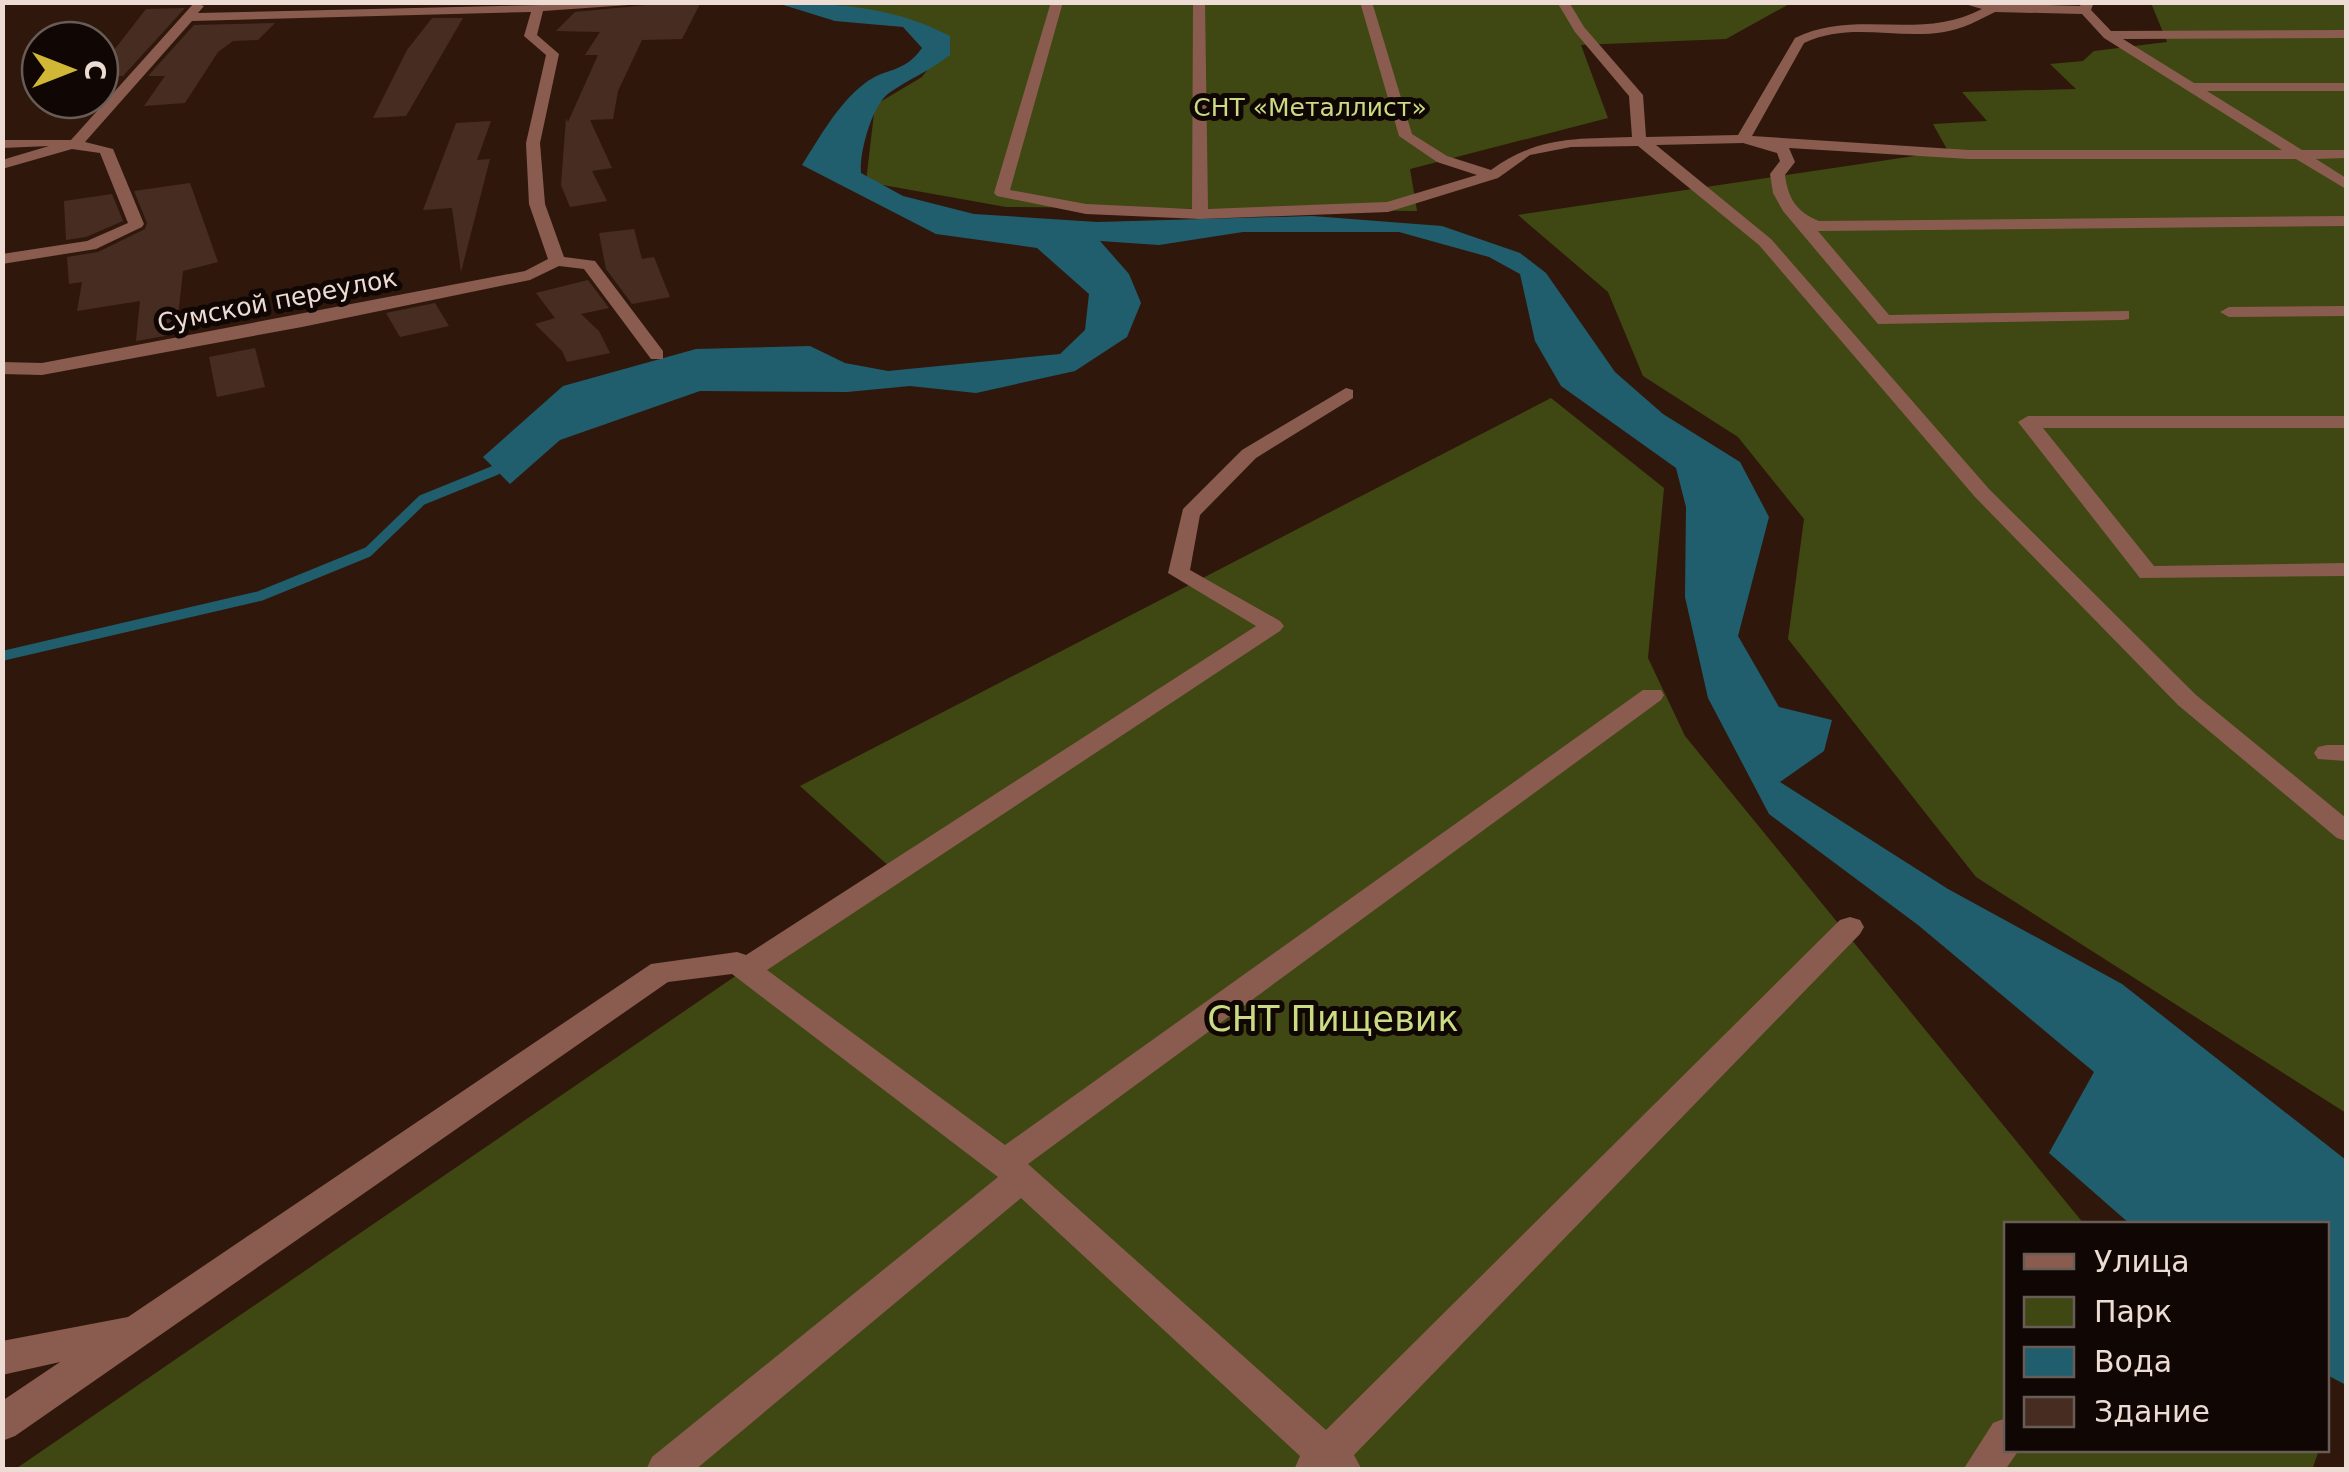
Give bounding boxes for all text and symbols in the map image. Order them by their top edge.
north arrow [20,20,120,120]
text: С [78,60,111,80]
park label: СНТ «Металлист» [1193,93,1427,122]
street label: Сумской переулок [155,263,399,338]
park label: СНТ Пищевик [1207,999,1459,1039]
legend [2004,1222,2329,1452]
text: Улица [2094,1244,2190,1279]
text: Парк [2094,1294,2172,1329]
text: Вода [2094,1344,2172,1379]
text: Здание [2094,1394,2210,1429]

